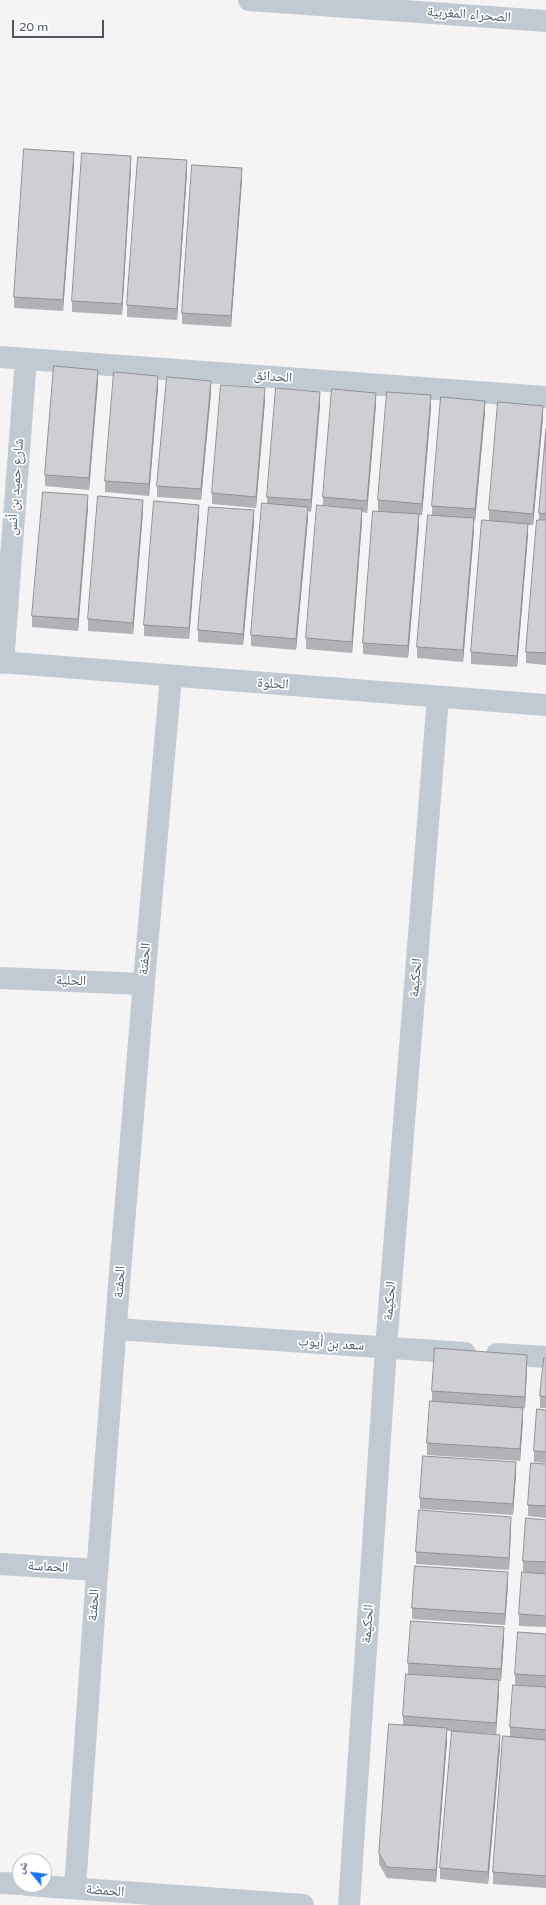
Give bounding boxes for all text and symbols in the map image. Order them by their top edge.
street label: الصحراء المغربية [427,4,511,26]
scale bar [14,12,106,38]
text: 20 m [19,20,48,34]
street label: الحدائق [253,367,293,387]
street label: شارع حميد بن أنس [4,438,28,536]
street label: الحلوة [257,675,289,693]
street label: الحفتة [135,942,155,976]
street label: الحكيمة [406,958,426,998]
street label: الحلية [56,972,86,990]
street label: الحفتة [110,1265,130,1299]
street label: الحكيمة [380,1281,400,1321]
street label: سعد بن أيوب [297,1333,365,1355]
street label: الحماسة [27,1558,69,1576]
street label: الحفتة [84,1588,104,1622]
street label: الحكيمة [358,1604,378,1644]
north arrow [12,1853,52,1893]
text: ش [13,1859,30,1876]
street label: الحمضة [85,1881,125,1901]

